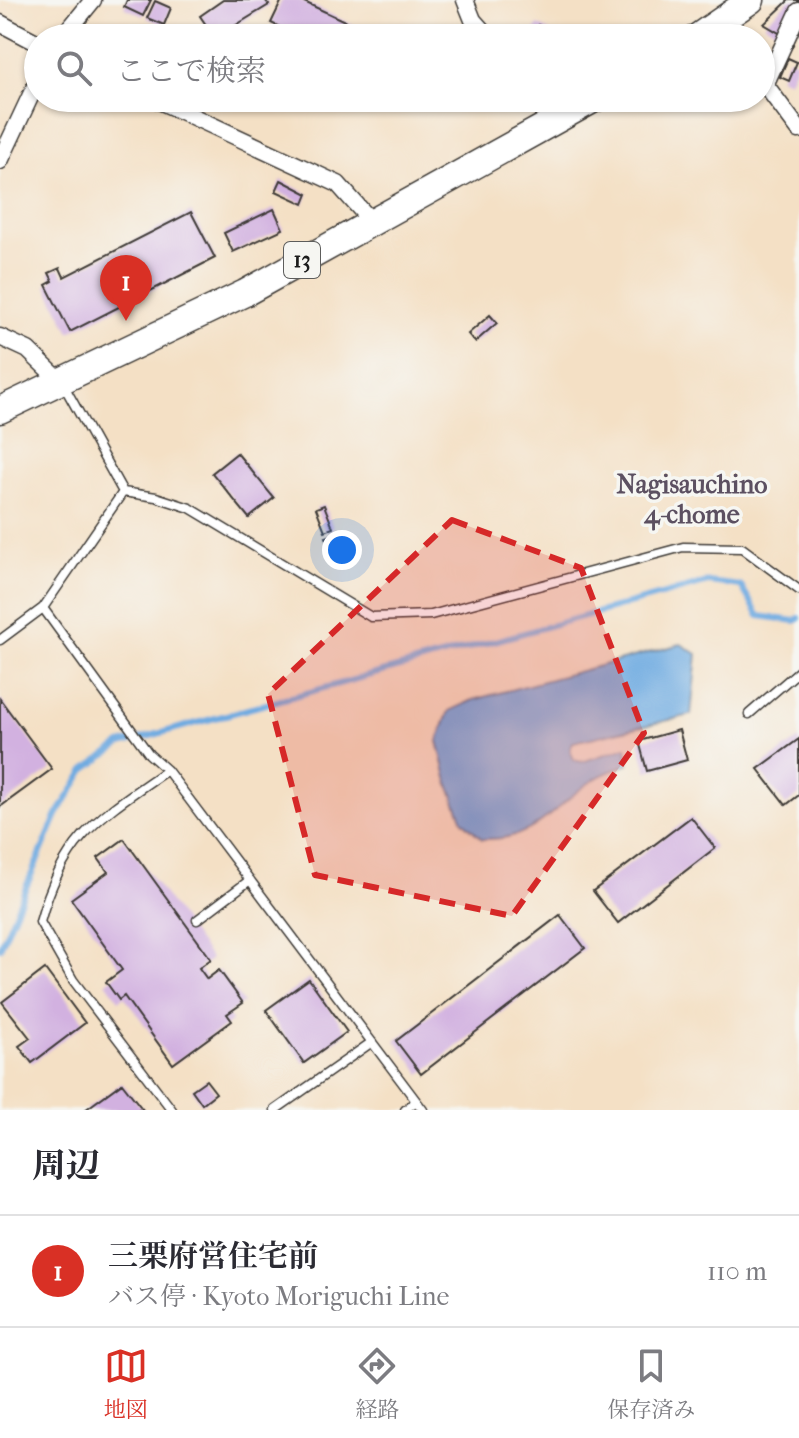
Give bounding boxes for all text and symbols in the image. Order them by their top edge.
search box [24,24,775,112]
icon: search [52,46,96,90]
text: ここで検索 [116,54,266,89]
road number: 13 [284,242,320,278]
pin: 1 [100,255,152,321]
district label: Nagisauchino 4-chome [617,469,767,531]
your location [322,530,362,570]
text: 周辺 [32,1146,100,1186]
text: 三栗府営住宅前 [108,1239,318,1274]
text: 1 [53,1256,63,1287]
text: 110 m [707,1256,767,1287]
text: バス停 · Kyoto Moriguchi Line [108,1281,449,1312]
tab: 地図 [104,1344,148,1423]
tab: 経路 [355,1344,399,1423]
tab: 保存済み [607,1344,695,1423]

